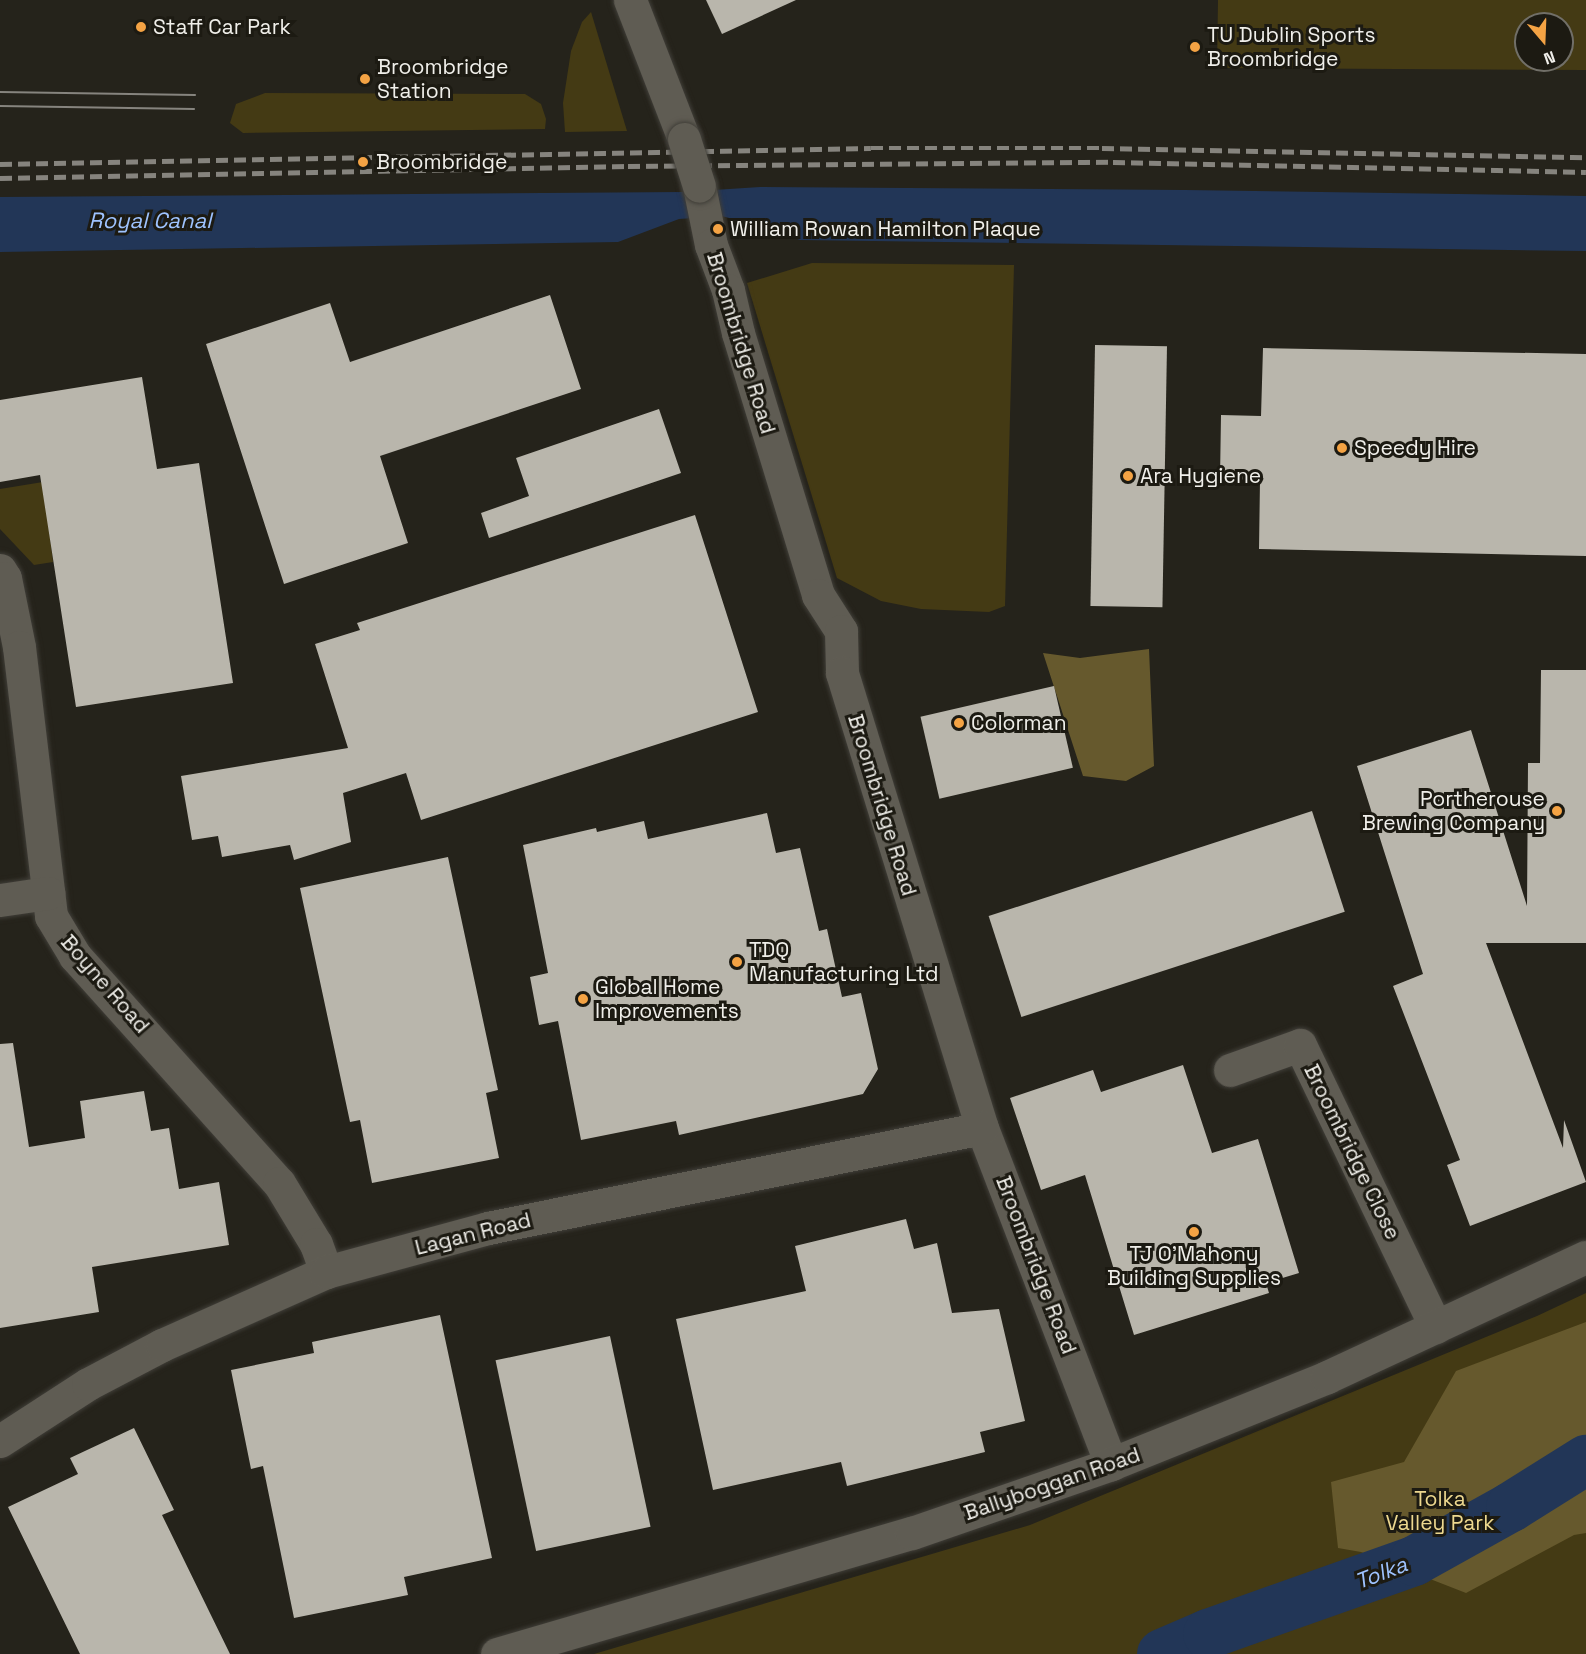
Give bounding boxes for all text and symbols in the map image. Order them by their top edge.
north arrow [1514,12,1574,72]
place label: Staff Car Park [153,14,291,40]
marker: Staff Car Park [134,20,148,34]
place label: TU Dublin Sports Broombridge [1207,22,1376,72]
marker: TU Dublin Sports Broombridge [1188,40,1202,54]
text: N [1541,46,1558,69]
place label: Broombridge Station [377,54,508,104]
marker: Broombridge Station [358,72,372,86]
place label: Broombridge [376,149,507,175]
marker: Broombridge [354,153,372,171]
water label: Royal Canal [89,208,211,234]
place label: William Rowan Hamilton Plaque [730,216,1041,242]
marker: William Rowan Hamilton Plaque [711,222,725,236]
street label: Broombridge Road [701,249,781,437]
place label: Speedy Hire [1354,435,1476,461]
marker: Speedy Hire [1335,441,1349,455]
place label: Ara Hygiene [1140,463,1261,489]
marker: Ara Hygiene [1121,469,1135,483]
place label: Colorman [971,710,1067,736]
street label: Broombridge Road [842,711,922,899]
marker: Colorman [952,716,966,730]
place label: Portherouse Brewing Company [1362,786,1545,836]
marker: Portherouse Brewing Company [1550,804,1564,818]
street label: Boyne Road [55,930,155,1038]
place label: TDQ Manufacturing Ltd [749,937,939,987]
marker: TDQ Manufacturing Ltd [730,955,744,969]
place label: Global Home Improvements [595,974,739,1024]
marker: Global Home Improvements [576,992,590,1006]
street label: Broombridge Close [1299,1060,1405,1244]
street label: Broombridge Road [990,1173,1082,1357]
street label: Lagan Road [412,1207,534,1261]
marker: TJ O'Mahony Building Supplies [1187,1225,1201,1239]
place label: TJ O'Mahony Building Supplies [1107,1241,1281,1291]
street label: Ballyboggan Road [961,1442,1143,1526]
park label: Tolka Valley Park [1386,1486,1494,1536]
water label: Tolka [1351,1551,1411,1595]

